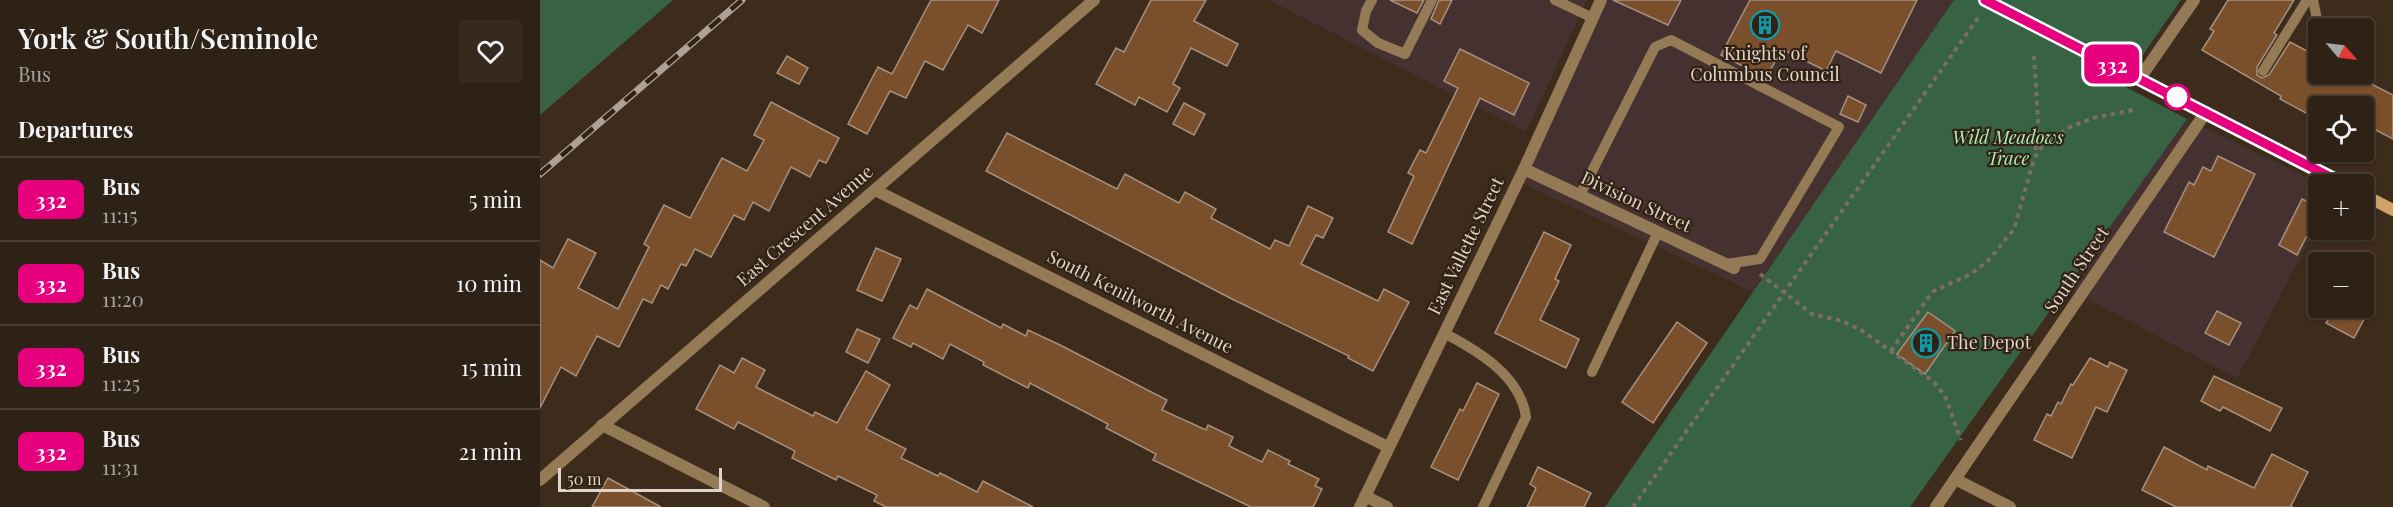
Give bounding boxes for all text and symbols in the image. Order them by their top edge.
building icon: Knights of Columbus Council [1749,9,1781,41]
north arrow [2308,18,2374,84]
map controls [2308,18,2374,318]
text: York & South/Seminole [18,19,319,56]
button: heart [459,20,522,83]
place label: Knights of Columbus Council [1690,41,1840,86]
line badge: 332 [2078,44,2146,84]
text: 332 [2096,50,2128,78]
text: Bus [18,60,51,87]
unlabelled marker [2164,84,2190,110]
button: locate [2308,96,2374,162]
text: Departures [18,114,133,144]
park label: Wild Meadows Trace [1952,125,2064,170]
street label: East Crescent Avenue [731,159,878,291]
street label: Division Street [1577,165,1696,237]
text: Bus [102,171,140,201]
street label: East Vallette Street [1421,172,1509,318]
button: + [2308,174,2374,240]
text: 5 min [469,184,522,214]
text: 332 [35,185,67,213]
text: 11:15 [102,201,138,228]
street label: South Street [2038,221,2114,318]
street label: South Kenilworth Avenue [1044,244,1237,358]
button: − [2308,252,2374,318]
text: Bus [102,255,140,285]
text: 10 min [456,268,522,298]
text: 332 [35,269,67,297]
text: 11:20 [102,285,144,312]
building icon: The Depot [1910,327,1942,359]
place label: The Depot [1947,330,2032,354]
text: Bus [102,339,140,369]
text: 15 min [461,352,522,382]
text: 332 [35,353,67,381]
text: 11:25 [102,369,140,396]
text: Bus [102,423,140,453]
text: 21 min [459,436,522,466]
text: 332 [35,437,67,465]
text: 11:31 [102,453,139,480]
scale bar [558,465,722,492]
text: 50 m [567,468,601,489]

